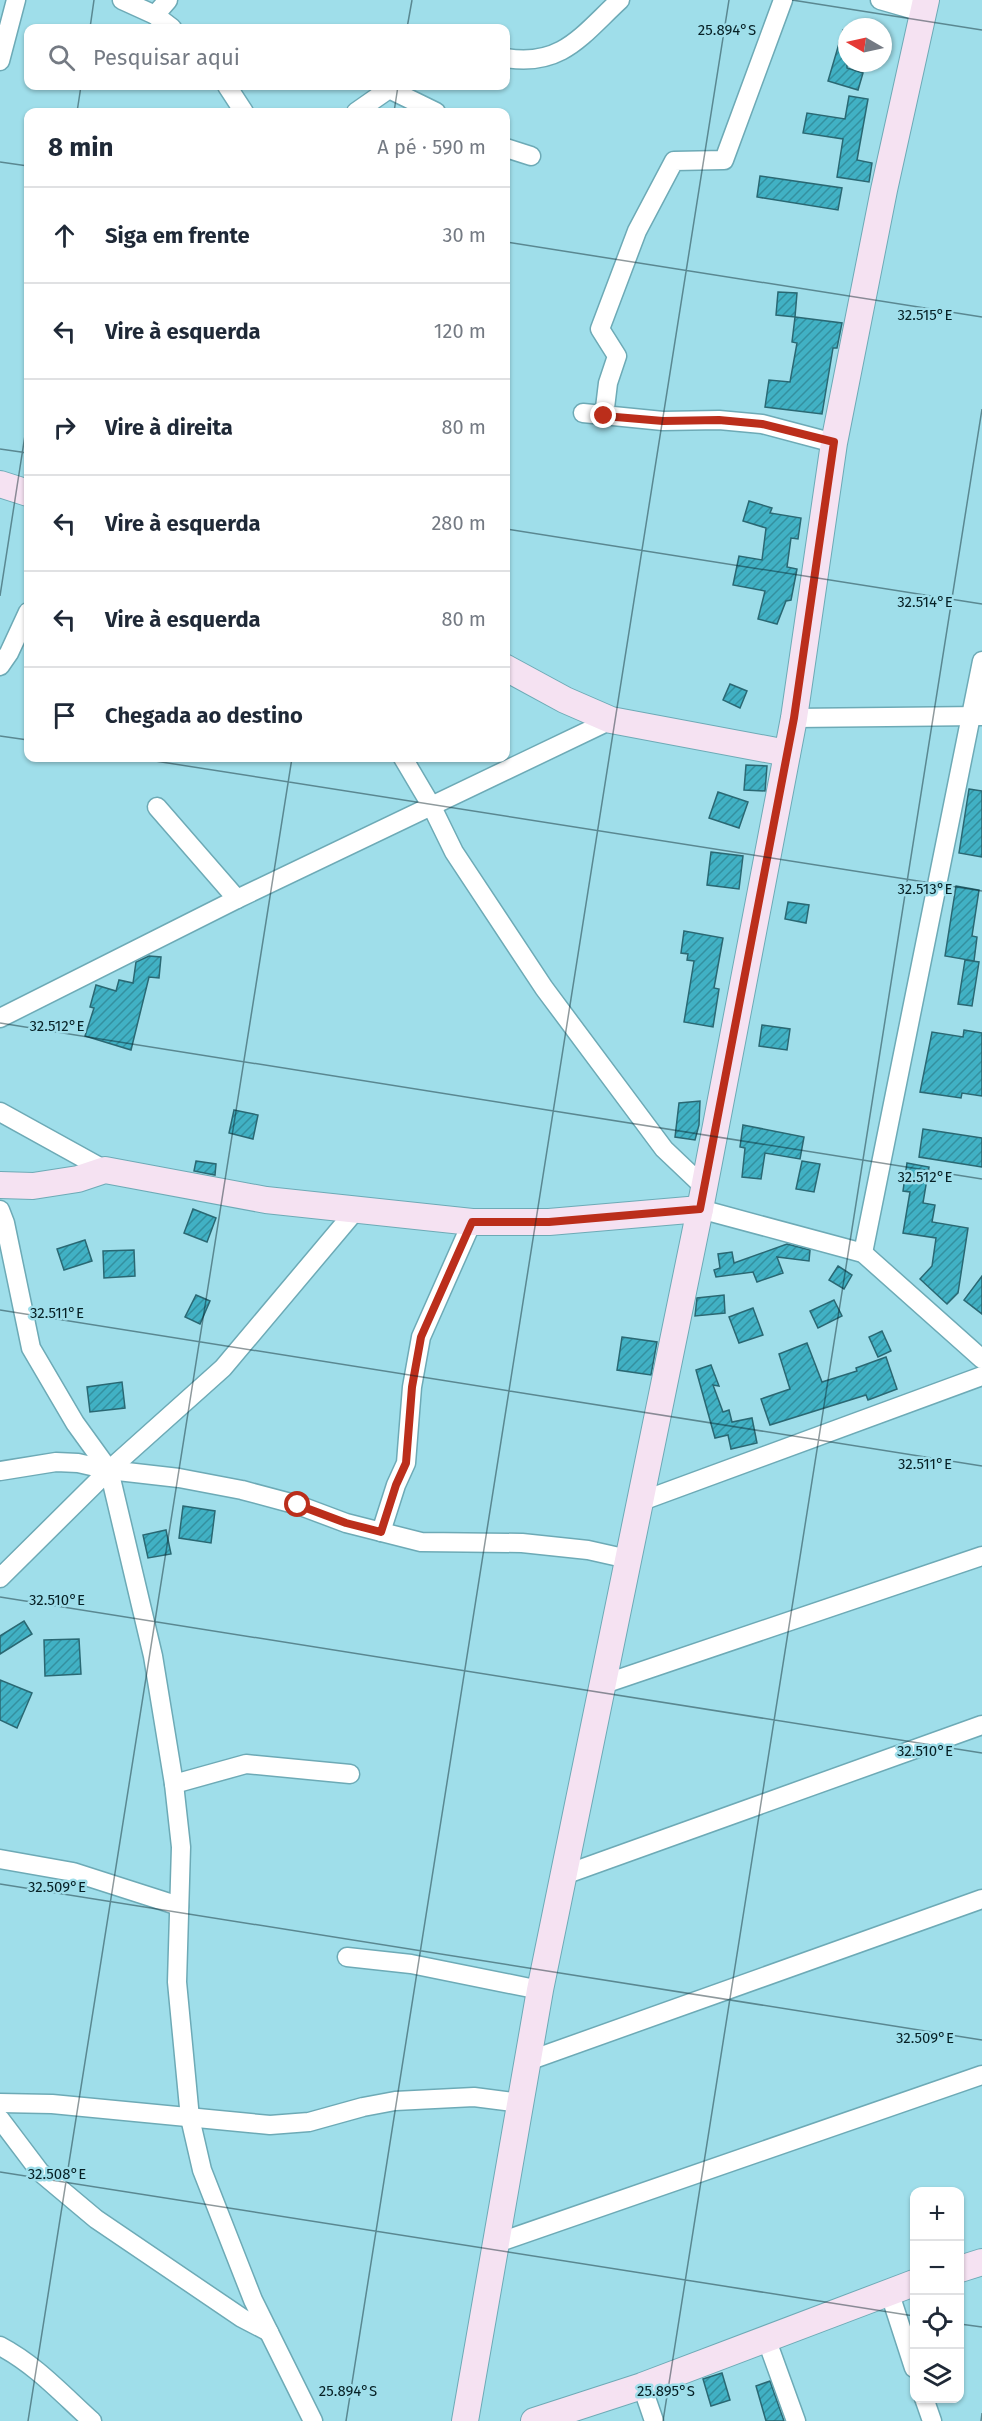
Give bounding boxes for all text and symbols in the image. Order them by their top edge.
north arrow [838,18,892,72]
text: 25.894°S [698,21,756,39]
search box [24,24,510,90]
icon: search [45,41,78,74]
text: Pesquisar aqui [93,44,240,71]
text: 8 min [48,132,114,163]
text: A pé · 590 m [377,135,486,159]
icon: ahead [48,219,81,252]
text: Siga em frente [105,222,250,249]
text: 30 m [442,223,486,247]
text: 32.515°E [898,306,953,324]
icon: left [48,315,81,348]
text: Vire à esquerda [105,318,261,345]
text: 120 m [434,319,486,343]
route end [590,402,616,428]
icon: right [48,411,81,444]
text: Vire à direita [105,414,233,441]
text: 80 m [441,415,486,439]
icon: left [48,507,81,540]
text: Vire à esquerda [105,510,261,537]
text: 280 m [431,511,486,535]
text: 32.514°E [897,593,953,611]
icon: left [48,603,81,636]
text: Vire à esquerda [105,606,261,633]
text: 80 m [441,607,486,631]
icon: arrive [48,699,81,732]
text: Chegada ao destino [105,702,303,729]
text: 32.513°E [897,880,953,898]
text: 32.512°E [29,1017,85,1035]
text: 32.512°E [897,1168,953,1186]
text: 32.511°E [30,1304,84,1322]
text: 32.511°E [898,1455,952,1473]
route start [284,1491,310,1517]
text: 32.510°E [29,1591,85,1609]
text: 32.510°E [897,1742,953,1760]
text: 32.509°E [28,1878,86,1896]
text: 32.509°E [896,2029,954,2047]
text: 32.508°E [28,2165,86,2183]
map controls [910,2187,964,2403]
button: + [910,2187,964,2241]
button: − [910,2241,964,2295]
button: locate [910,2295,964,2349]
button: layers [910,2349,964,2403]
text: 25.894°S [319,2382,377,2400]
text: 25.895°S [637,2382,695,2400]

